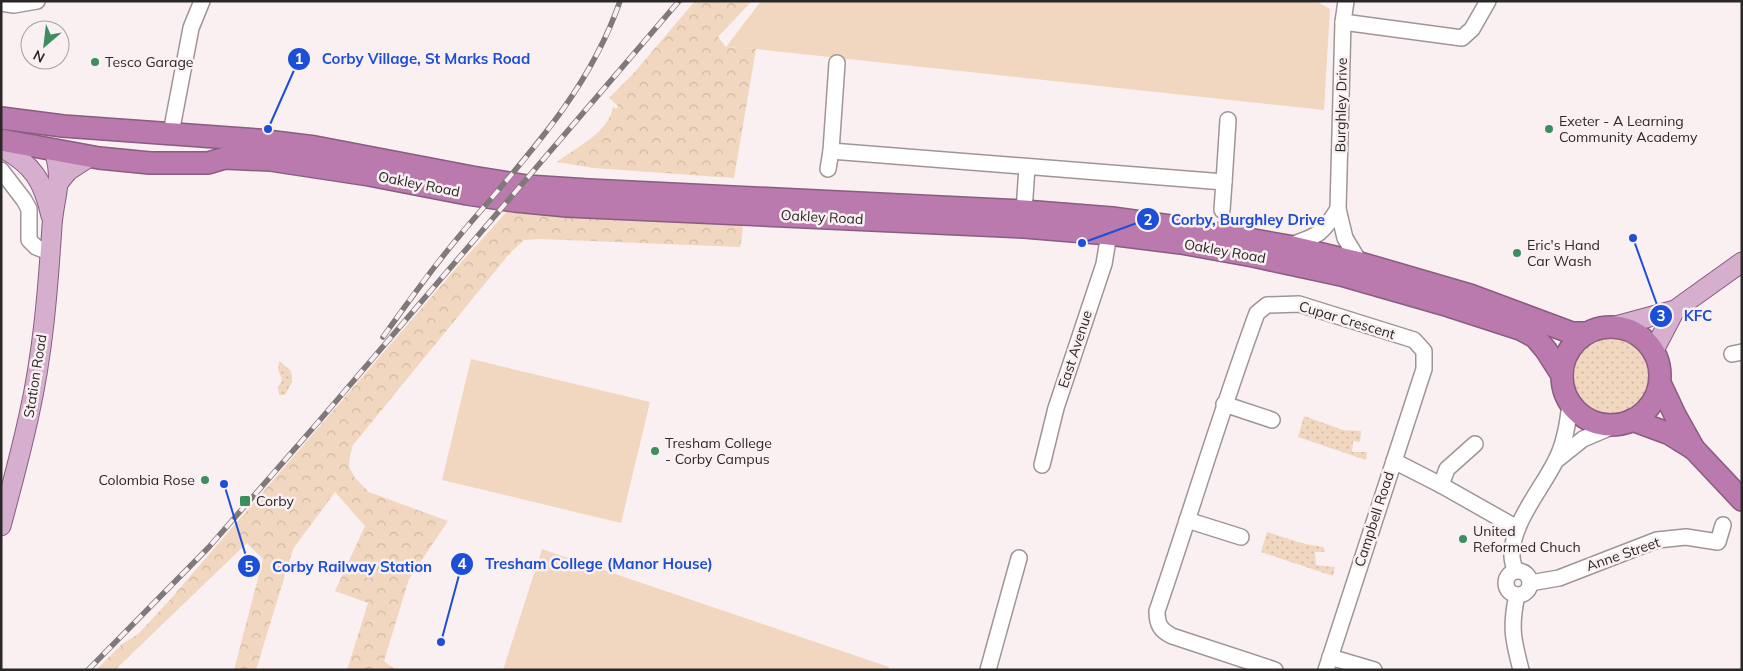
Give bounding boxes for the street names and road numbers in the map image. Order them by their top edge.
street label: Burghley Drive [1331,57,1351,153]
street label: Oakley Road [377,167,461,201]
street label: Oakley Road [780,206,864,228]
street label: Oakley Road [1183,235,1267,267]
street label: Cupar Crescent [1297,297,1397,343]
street label: East Avenue [1054,308,1096,390]
street label: Station Road [20,333,50,419]
street label: Campbell Road [1350,469,1398,569]
street label: Anne Street [1584,533,1662,575]

